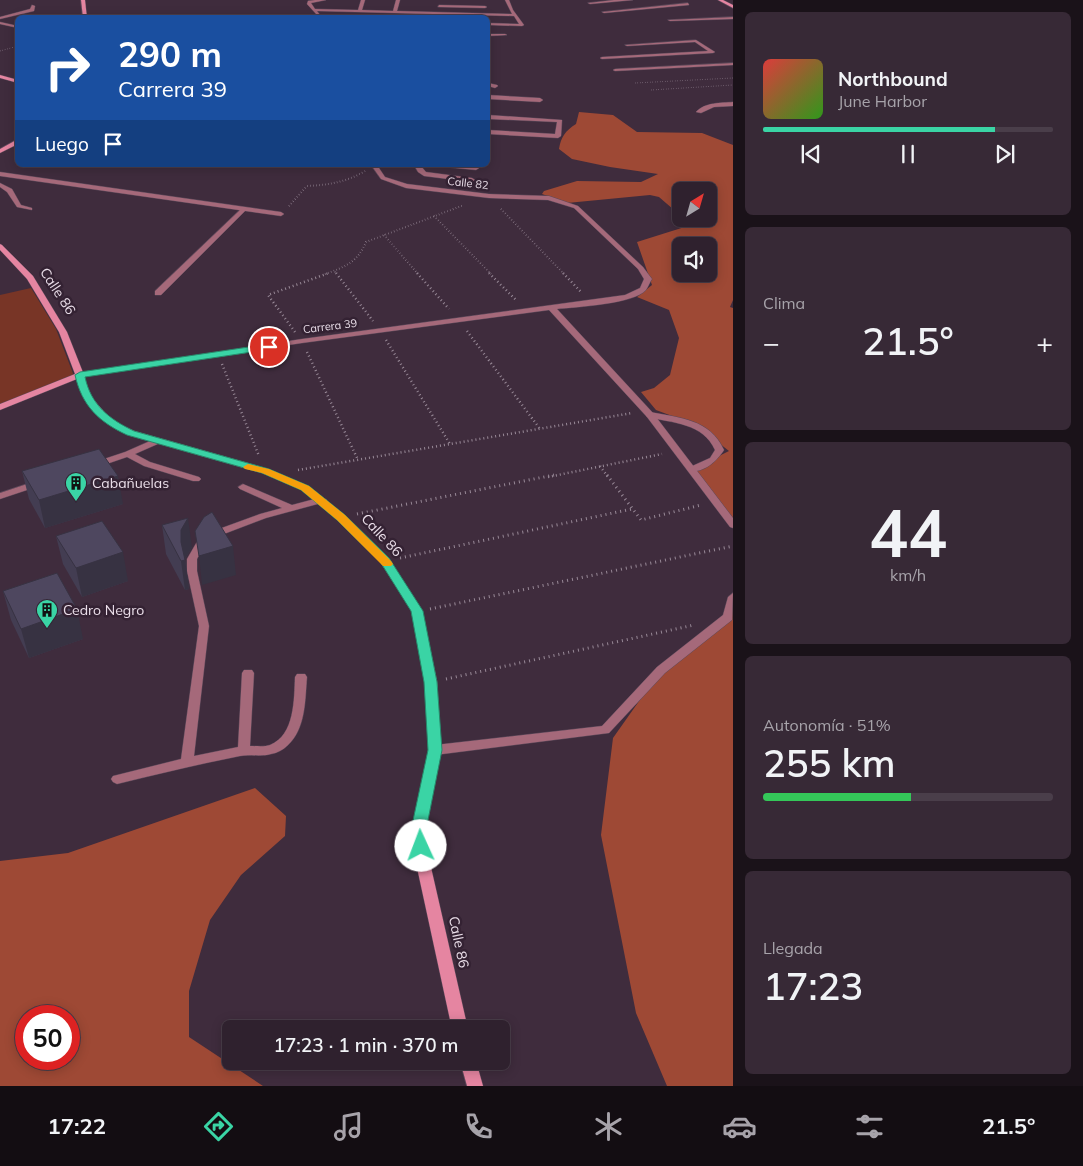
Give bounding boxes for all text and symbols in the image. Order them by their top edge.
text: 290 m [118,32,222,76]
icon: right [35,35,100,100]
text: Northbound [838,67,948,91]
text: Carrera 39 [118,75,227,103]
text: June Harbor [838,91,927,111]
icon: arrive [99,130,127,158]
text: Luego [35,132,89,156]
icon: previous [797,140,825,168]
icon: pause [894,140,922,168]
icon: next [991,140,1019,168]
street label: Calle 82 [447,174,490,192]
north arrow [672,182,718,228]
map controls [672,182,717,282]
button: sound [672,237,717,282]
street label: Calle 86 [36,264,80,318]
text: Clima [763,293,805,313]
street label: Carrera 39 [302,316,358,336]
text: 21.5° [862,317,954,365]
text: − [763,325,780,360]
text: + [1036,325,1053,360]
pin [248,326,290,368]
icon: arrive [255,333,283,361]
building icon: Cabañuelas [64,471,88,502]
place label: Cabañuelas [92,474,169,492]
text: 44 [869,492,947,573]
street label: Calle 86 [358,510,406,560]
text: km/h [890,565,926,585]
building icon: Cedro Negro [35,598,59,629]
place label: Cedro Negro [63,601,144,619]
text: Autonomía · 51% [763,715,891,735]
text: 255 km [763,739,896,787]
position arrow [394,819,446,871]
street label: Calle 86 [445,914,473,970]
text: Llegada [763,938,823,958]
text: 17:23 [763,962,863,1010]
speed limit sign: 50 [15,1005,80,1070]
text: 17:23 · 1 min · 370 m [273,1033,459,1057]
icon: directions [201,1109,236,1144]
icon: music [331,1109,366,1144]
icon: phone [461,1109,496,1144]
icon: climate [591,1109,626,1144]
icon: car [722,1109,757,1144]
icon: filters [852,1109,887,1144]
text: 17:22 [48,1112,106,1140]
text: 21.5° [982,1112,1035,1140]

